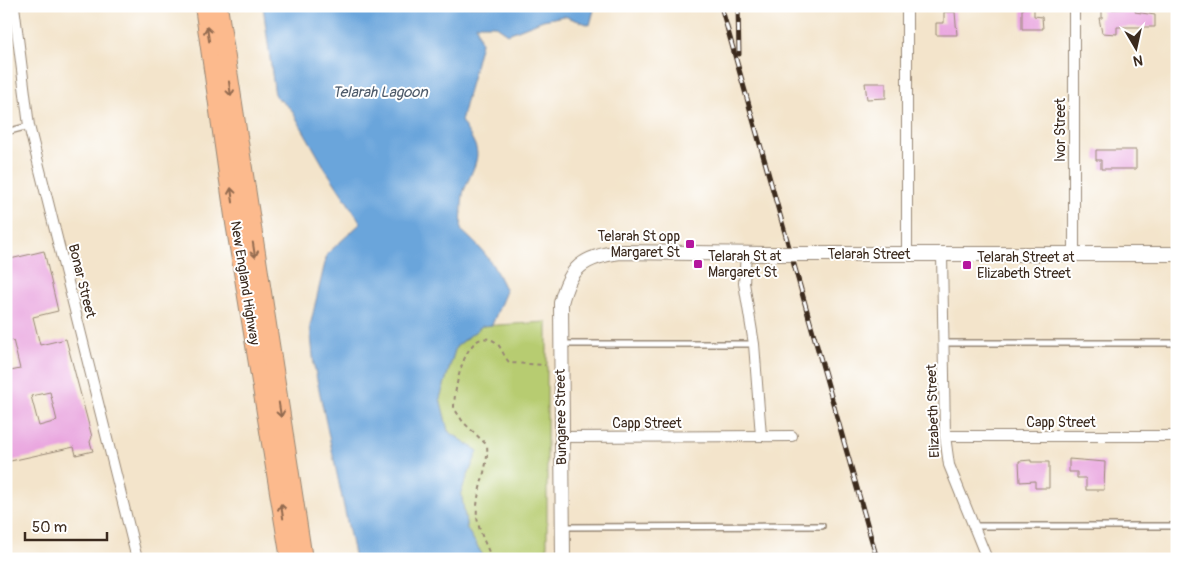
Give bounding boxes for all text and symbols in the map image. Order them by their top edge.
north arrow [1110,22,1160,72]
one-way arrow [203,26,213,42]
text: N [1132,51,1144,69]
one-way arrow [226,81,236,97]
water label: Telarah Lagoon [332,83,429,102]
street label: Ivor Street [1052,98,1069,162]
one-way arrow [226,187,236,203]
street label: New England Highway [227,220,263,346]
place label: Telarah St opp Margaret St [597,228,680,261]
marker: Telarah St opp Margaret St [684,238,696,250]
one-way arrow [250,241,260,257]
street label: Bonar Street [65,242,99,320]
street label: Telarah Street [828,246,911,263]
place label: Telarah St at Margaret St [708,248,782,281]
place label: Telarah Street at Elizabeth Street [977,249,1075,282]
marker: Telarah St at Margaret St [692,258,704,270]
marker: Telarah Street at Elizabeth Street [961,259,973,271]
street label: Elizabeth Street [923,363,943,458]
street label: Bungaree Street [552,369,570,465]
one-way arrow [275,402,285,418]
street label: Capp Street [1026,414,1096,431]
street label: Capp Street [612,415,682,432]
one-way arrow [277,503,287,519]
scale bar [25,510,108,542]
text: 50 m [32,518,67,537]

